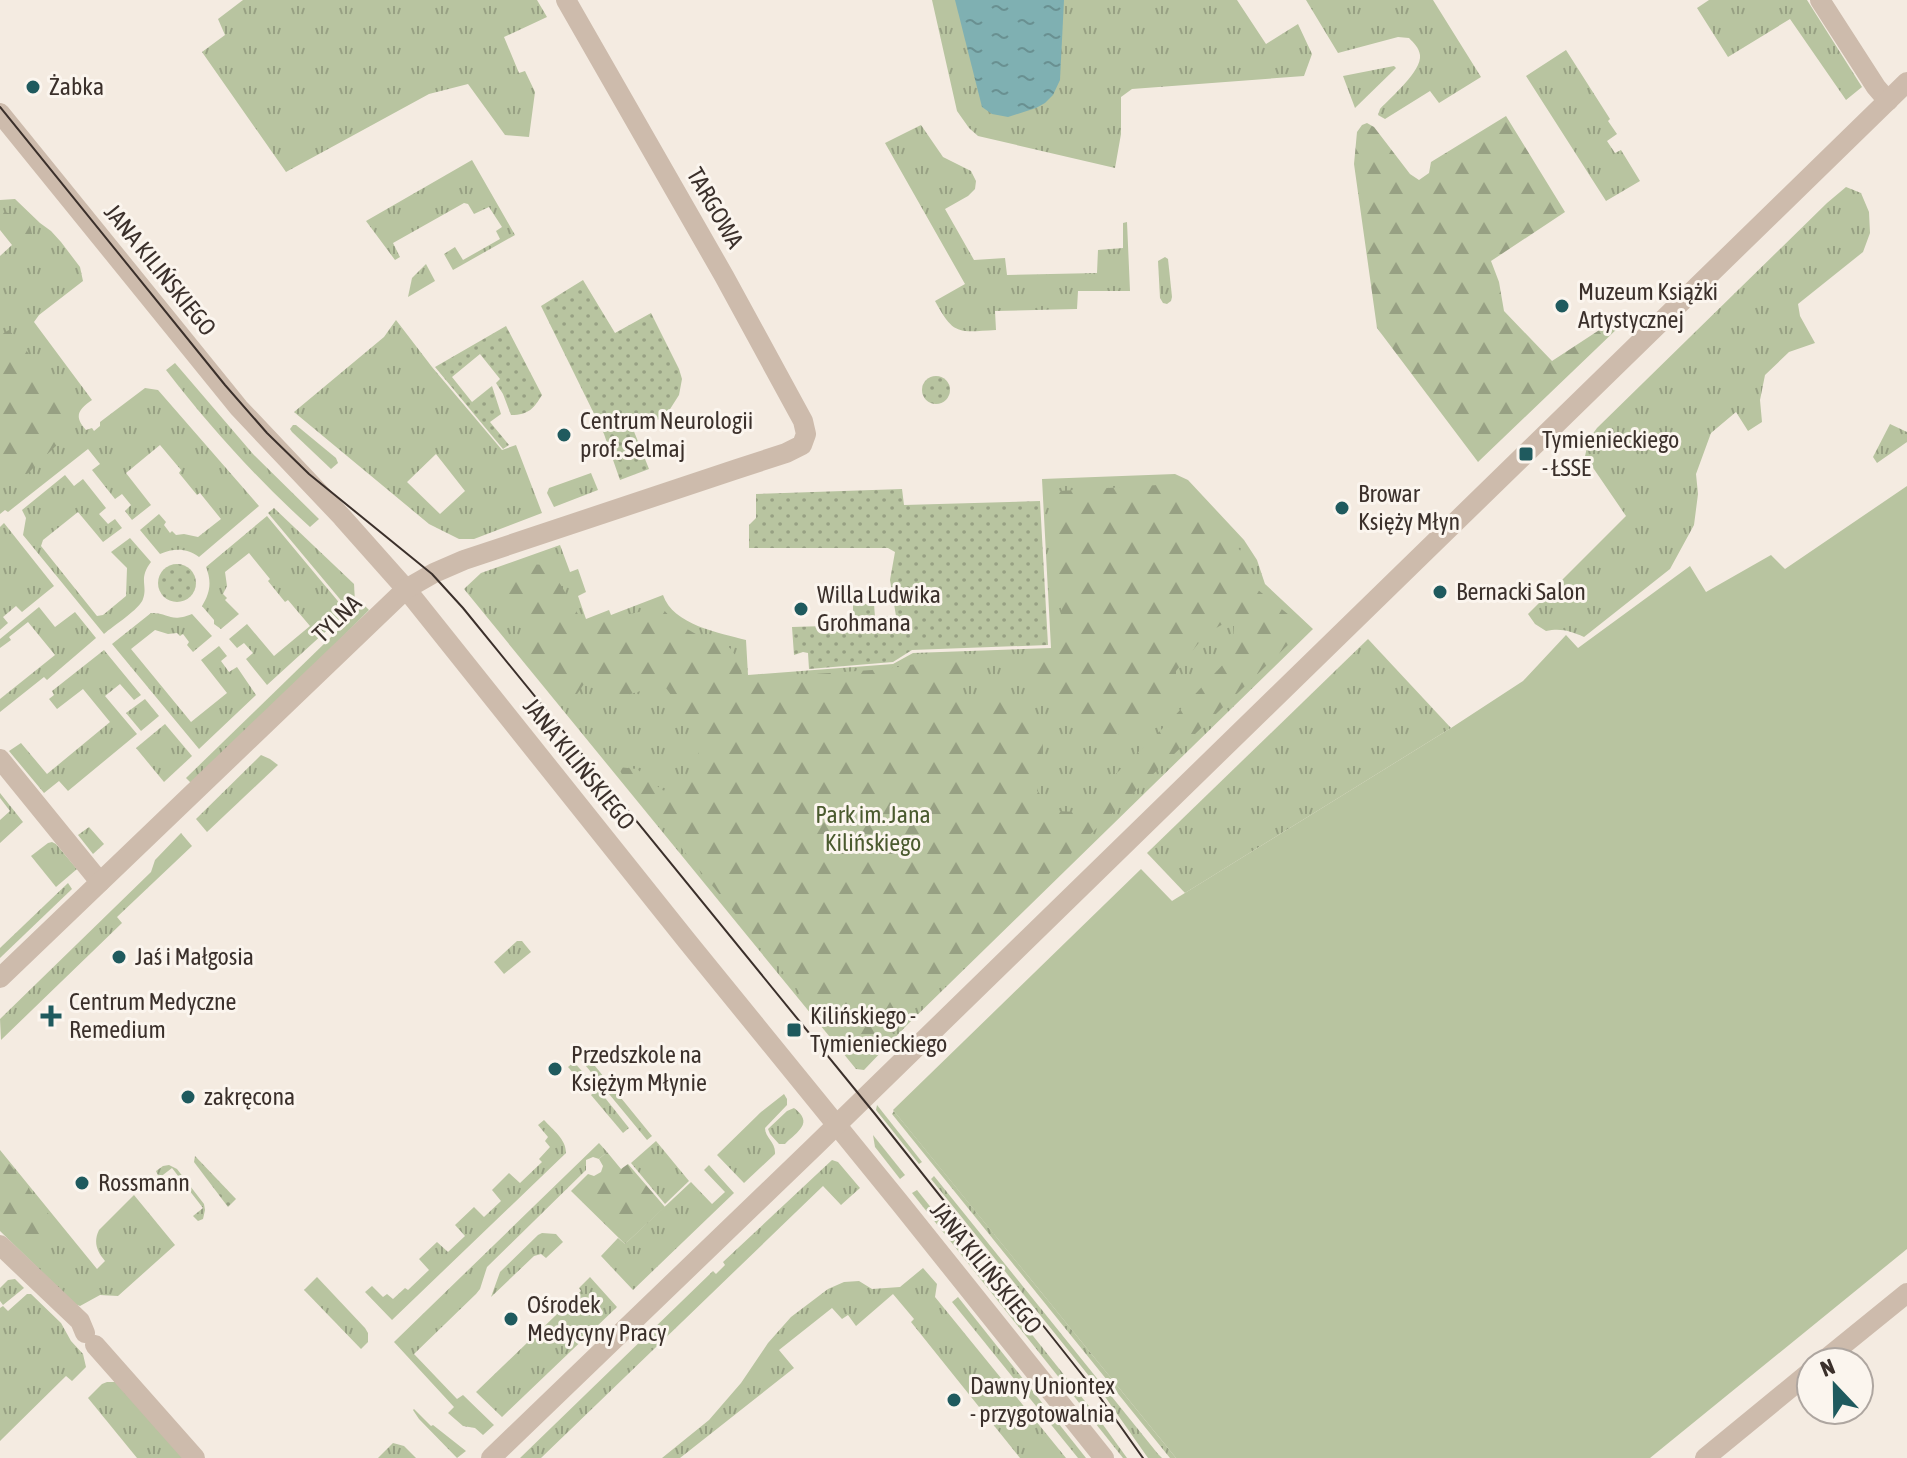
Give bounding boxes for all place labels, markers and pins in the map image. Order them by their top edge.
place label: Żabka [49,73,104,100]
marker: Żabka [24,78,42,96]
place label: Muzeum Książki Artystycznej [1578,278,1718,333]
marker: Muzeum Książki Artystycznej [1553,297,1571,315]
place label: Centrum Neurologii prof. Selmaj [580,407,753,462]
marker: Centrum Neurologii prof. Selmaj [555,426,573,444]
place label: Tymienieckiego - ŁSSE [1542,426,1679,481]
marker: Tymienieckiego - ŁSSE [1517,445,1535,463]
place label: Browar Księży Młyn [1358,480,1460,535]
marker: Browar Księży Młyn [1333,499,1351,517]
place label: Bernacki Salon [1456,578,1586,605]
place label: Willa Ludwika Grohmana [817,581,941,636]
marker: Bernacki Salon [1431,583,1449,601]
marker: Willa Ludwika Grohmana [792,600,810,618]
place label: Jaś i Małgosia [135,943,254,970]
marker: Jaś i Małgosia [110,948,128,966]
place label: Centrum Medyczne Remedium [69,988,236,1043]
place label: Kilińskiego - Tymienieckiego [810,1002,947,1057]
marker: Centrum Medyczne Remedium [40,1005,62,1027]
marker: Kilińskiego - Tymienieckiego [785,1021,803,1039]
place label: Przedszkole na Księżym Młynie [571,1041,707,1096]
marker: Przedszkole na Księżym Młynie [546,1060,564,1078]
place label: zakręcona [204,1083,295,1110]
marker: zakręcona [179,1088,197,1106]
place label: Rossmann [98,1169,190,1196]
marker: Rossmann [73,1174,91,1192]
place label: Ośrodek Medycyny Pracy [527,1291,667,1346]
marker: Ośrodek Medycyny Pracy [502,1310,520,1328]
place label: Dawny Uniontex - przygotowalnia [970,1372,1115,1427]
marker: Dawny Uniontex - przygotowalnia [945,1391,963,1409]

